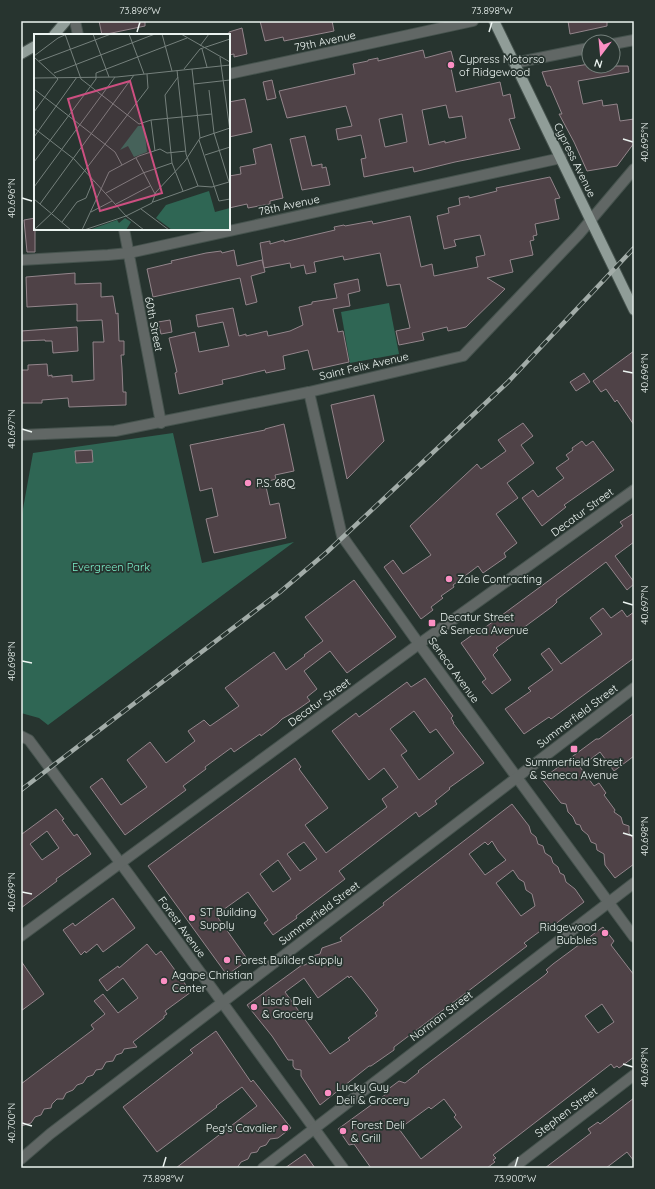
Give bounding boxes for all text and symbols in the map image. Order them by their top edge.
text: 73.896°W [119,4,161,17]
text: 73.898°W [471,4,513,17]
street label: 79th Avenue [293,28,357,54]
inset map [34,34,230,230]
north arrow [581,34,621,74]
place label: Cypress Motorso of Ridgewood [459,52,545,79]
text: N [592,56,604,71]
marker: Cypress Motorso of Ridgewood [446,60,456,70]
street label: Cypress Avenue [551,120,599,200]
text: 40.695°N [638,122,651,162]
text: 40.696°N [5,178,18,218]
street label: 78th Avenue [257,192,321,218]
street label: 60th Street [142,295,166,353]
street label: Saint Felix Avenue [318,349,410,383]
text: 40.696°N [638,353,651,393]
text: 40.697°N [5,409,18,449]
place label: P.S. 68Q [256,476,295,490]
marker: P.S. 68Q [243,478,253,488]
street label: Decatur Street [548,484,616,539]
park label: Evergreen Park [72,560,150,574]
place label: Zale Contracting [457,572,542,586]
marker: Zale Contracting [444,574,454,584]
text: 40.697°N [638,585,651,625]
place label: Decatur Street & Seneca Avenue [440,610,528,637]
marker: Decatur Street & Seneca Avenue [427,618,437,628]
street label: Seneca Avenue [425,634,483,706]
text: 40.698°N [5,641,18,681]
street label: Decatur Street [285,674,353,729]
street label: Summerfield Street [534,681,620,751]
marker: Summerfield Street & Seneca Avenue [569,744,579,754]
place label: Summerfield Street & Seneca Avenue [525,755,623,782]
text: 40.698°N [638,816,651,856]
text: 40.699°N [5,872,18,912]
street label: Summerfield Street [276,878,362,948]
street label: Forest Avenue [155,894,209,960]
place label: ST Building Supply [200,905,256,932]
marker: ST Building Supply [187,913,197,923]
place label: Ridgewood Bubbles [540,920,597,947]
marker: Ridgewood Bubbles [600,928,610,938]
place label: Forest Builder Supply [235,953,343,967]
marker: Forest Builder Supply [222,955,232,965]
place label: Agape Christian Center [172,968,253,995]
marker: Agape Christian Center [159,976,169,986]
street label: Norman Street [407,988,475,1044]
place label: Lisa's Deli & Grocery [262,994,313,1021]
marker: Lisa's Deli & Grocery [249,1002,259,1012]
text: 40.699°N [638,1047,651,1087]
place label: Lucky Guy Deli & Grocery [336,1080,409,1107]
street label: Stephen Street [532,1084,600,1140]
marker: Lucky Guy Deli & Grocery [323,1088,333,1098]
text: 40.700°N [5,1103,18,1143]
place label: Forest Deli & Grill [351,1118,405,1145]
place label: Peg's Cavalier [206,1121,278,1135]
marker: Peg's Cavalier [280,1123,290,1133]
marker: Forest Deli & Grill [338,1126,348,1136]
text: 73.898°W [142,1172,184,1185]
text: 73.900°W [494,1172,537,1185]

